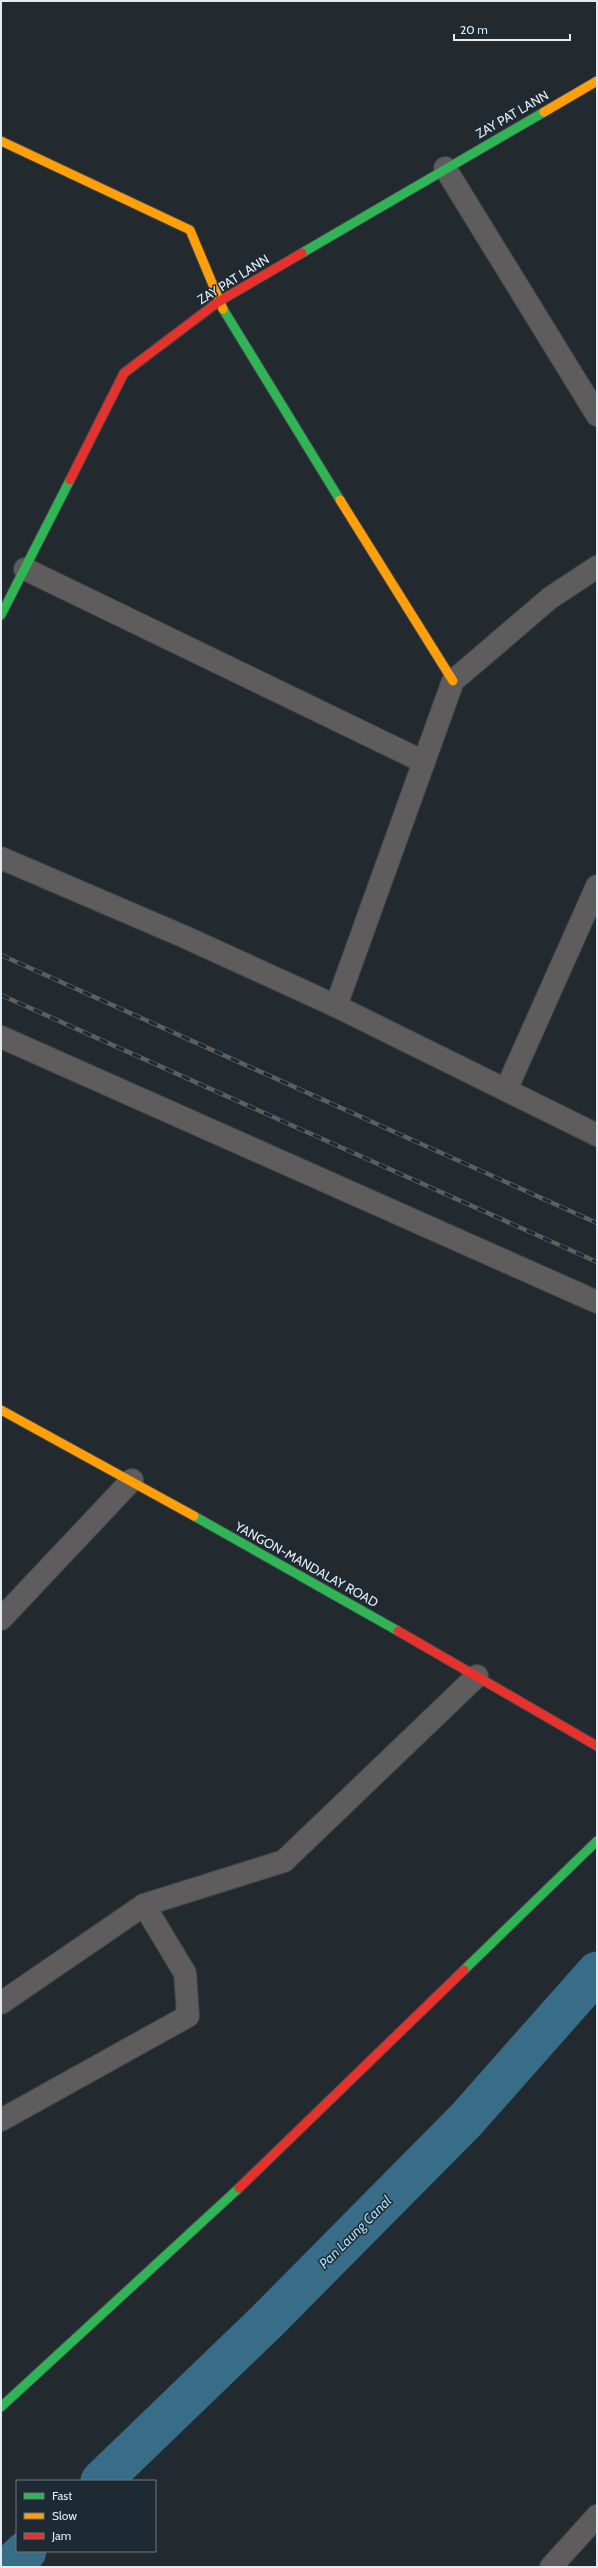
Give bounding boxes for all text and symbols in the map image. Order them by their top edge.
scale bar [454,16,570,42]
text: 20 m [460,22,488,37]
street label: ZAY PAT LANN [473,87,551,141]
street label: ZAY PAT LANN [194,251,272,307]
street label: YANGON-MANDALAY ROAD [232,1517,381,1610]
water label: Pan Laung Canal [315,2191,396,2272]
legend [16,2480,156,2552]
text: Fast [52,2488,72,2503]
text: Slow [52,2508,77,2523]
text: Jam [51,2528,71,2543]

